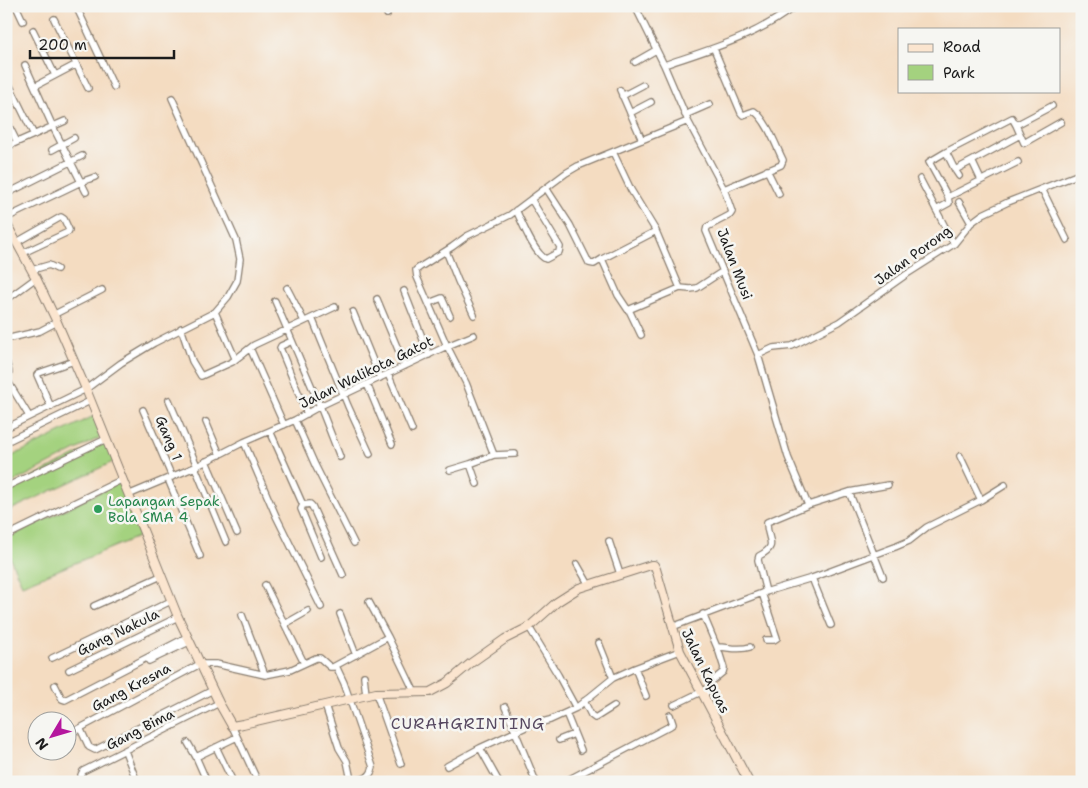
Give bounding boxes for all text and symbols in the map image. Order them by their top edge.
scale bar [30,28,174,60]
legend [898,28,1060,92]
text: 200 m [38,35,87,55]
text: Road [943,37,981,57]
text: Park [943,63,975,83]
street label: Jalan Porong [871,221,955,289]
street label: Jalan Musi [713,226,757,302]
street label: Jalan Walikota Gatot [296,332,436,412]
street label: Gang 1 [152,413,186,463]
place label: Lapangan Sepak Bola SMA 4 [108,492,220,526]
marker: Lapangan Sepak Bola SMA 4 [92,503,104,515]
street label: Gang Nakula [74,604,162,660]
street label: Jalan Kapuas [678,626,734,716]
street label: Gang Kresna [88,658,174,715]
street label: Gang Bima [103,704,177,754]
north arrow [28,710,78,760]
district label: CURAHGRINTING [391,713,545,734]
text: N [31,734,52,754]

